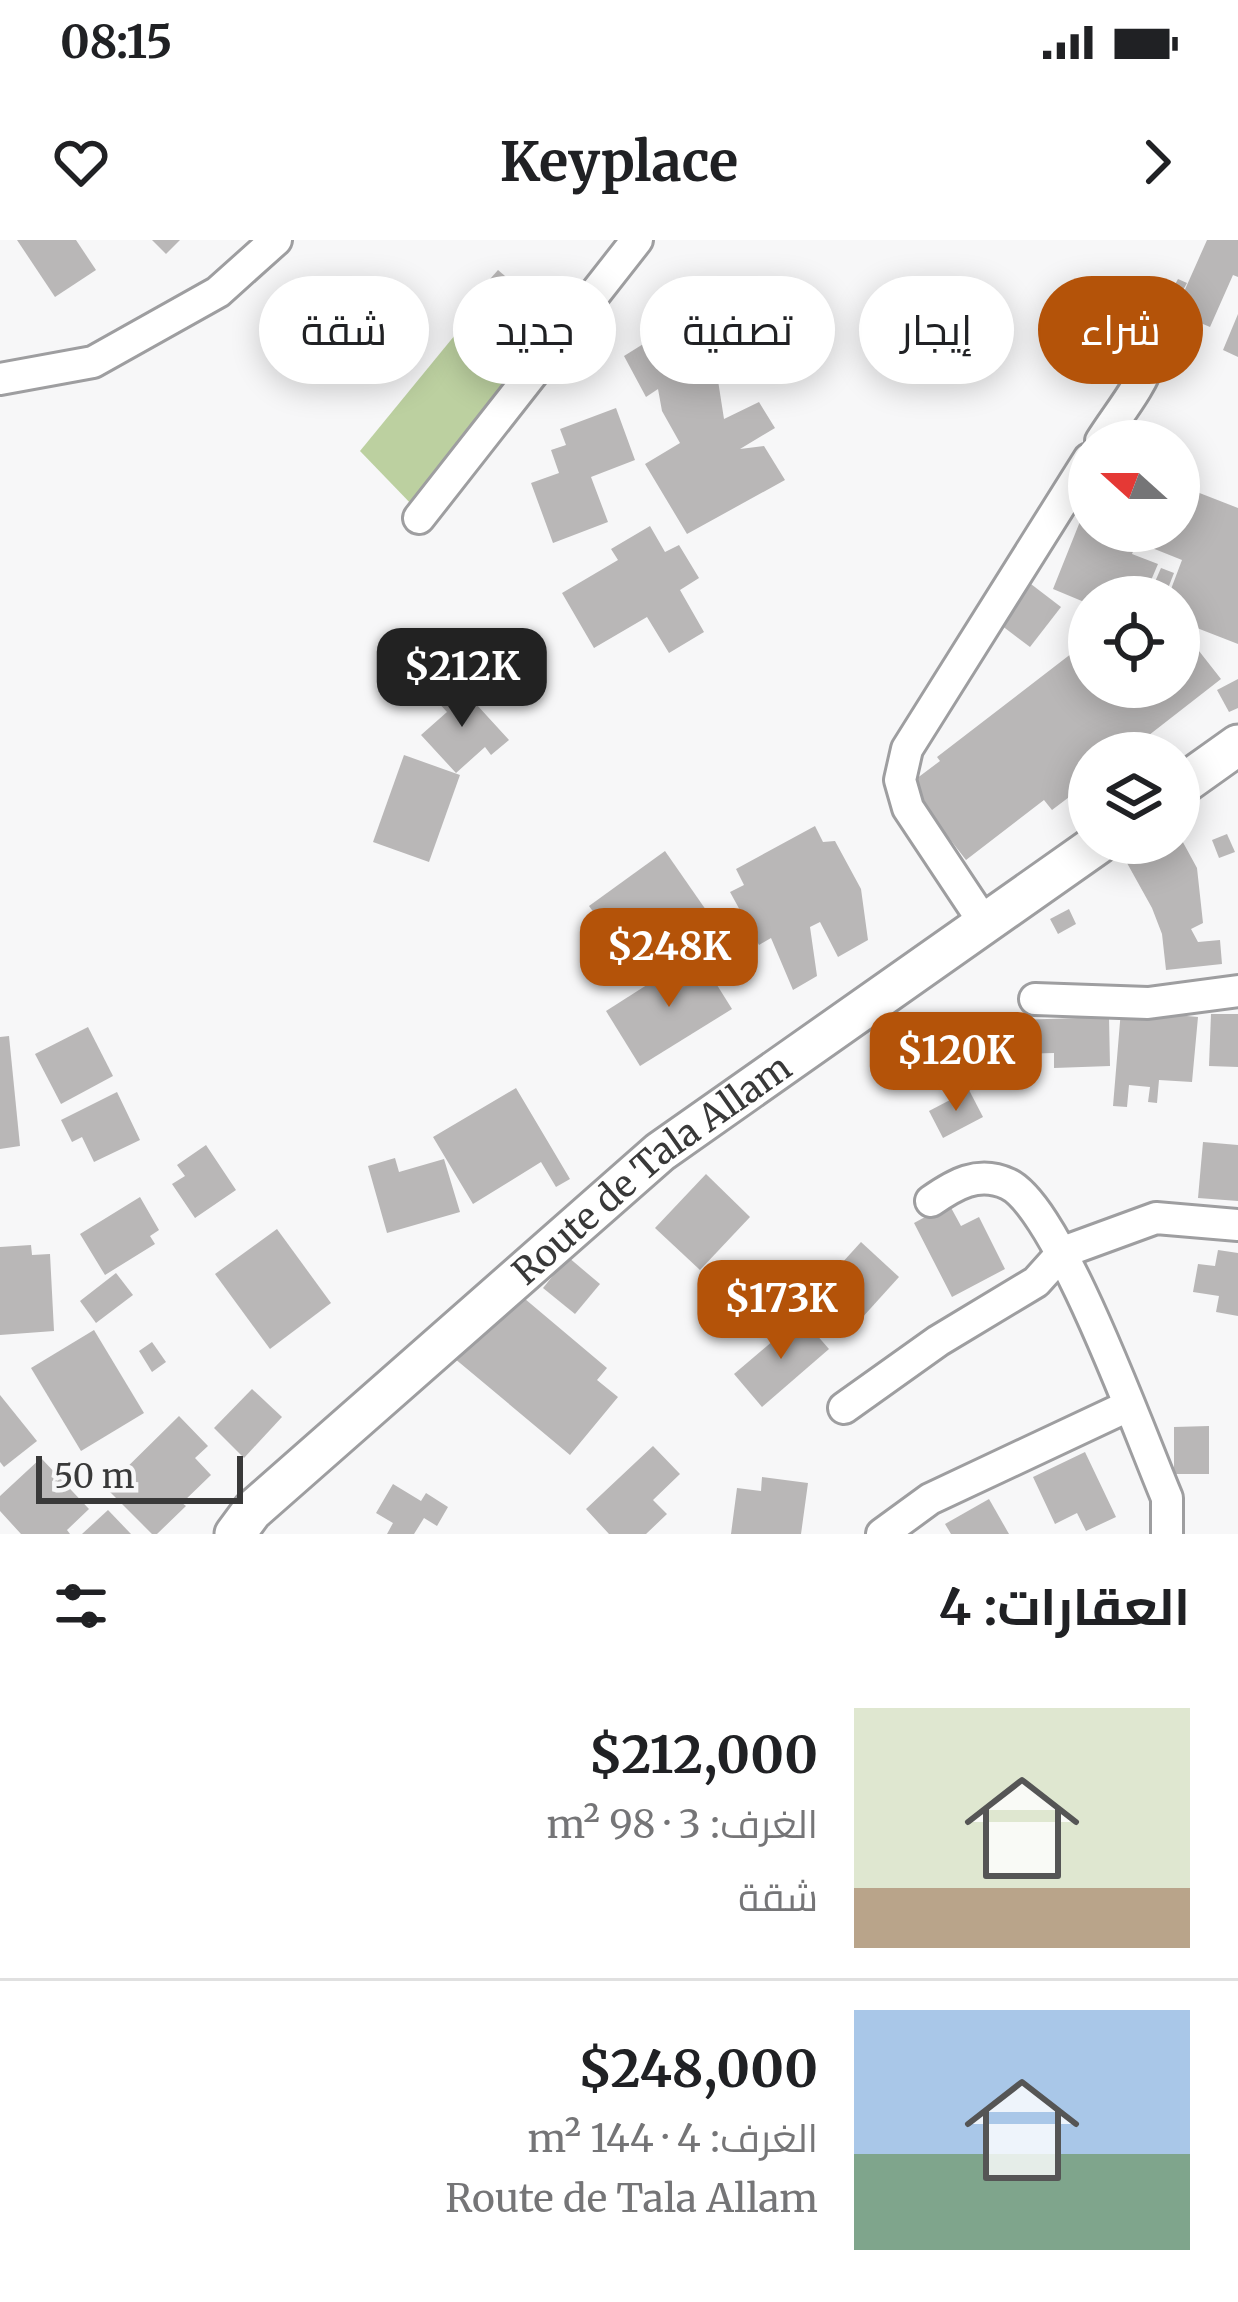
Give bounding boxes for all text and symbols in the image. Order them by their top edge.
text: 08:15 [60,14,172,70]
text: Keyplace [500,128,738,196]
icon: heart [48,129,114,195]
icon: forward [1124,129,1190,195]
chip: شقة [259,276,429,384]
chip: جديد [453,276,616,384]
chip: تصفية [640,276,835,384]
chip: إيجار [859,276,1014,384]
chip: شراء [1038,276,1203,384]
north arrow [1068,420,1200,552]
map controls [1068,420,1200,864]
button: locate [1068,576,1200,708]
pin: $212K [378,628,546,730]
text: $212K [404,642,520,691]
button: layers [1068,732,1200,864]
pin: $248K [585,908,753,1010]
text: $248K [607,922,731,971]
pin: $120K [872,1012,1040,1114]
text: $120K [897,1026,1015,1075]
street label: Route de Tala Allam [503,1045,800,1294]
pin: $173K [697,1260,865,1362]
text: $173K [724,1274,838,1323]
scale bar [36,1450,243,1503]
text: 50 m [54,1456,135,1497]
icon: filters [48,1573,114,1639]
text: العقارات: 4 [939,1575,1190,1639]
text: $212,000 [589,1723,818,1787]
icon: home [950,1756,1094,1900]
text: الغرف: 3 · 98 m² [546,1800,818,1849]
text: شقة [738,1873,818,1922]
text: $248,000 [578,2037,818,2101]
icon: home [950,2058,1094,2202]
text: الغرف: 4 · 144 m² [527,2114,818,2163]
text: Route de Tala Allam [445,2174,818,2223]

